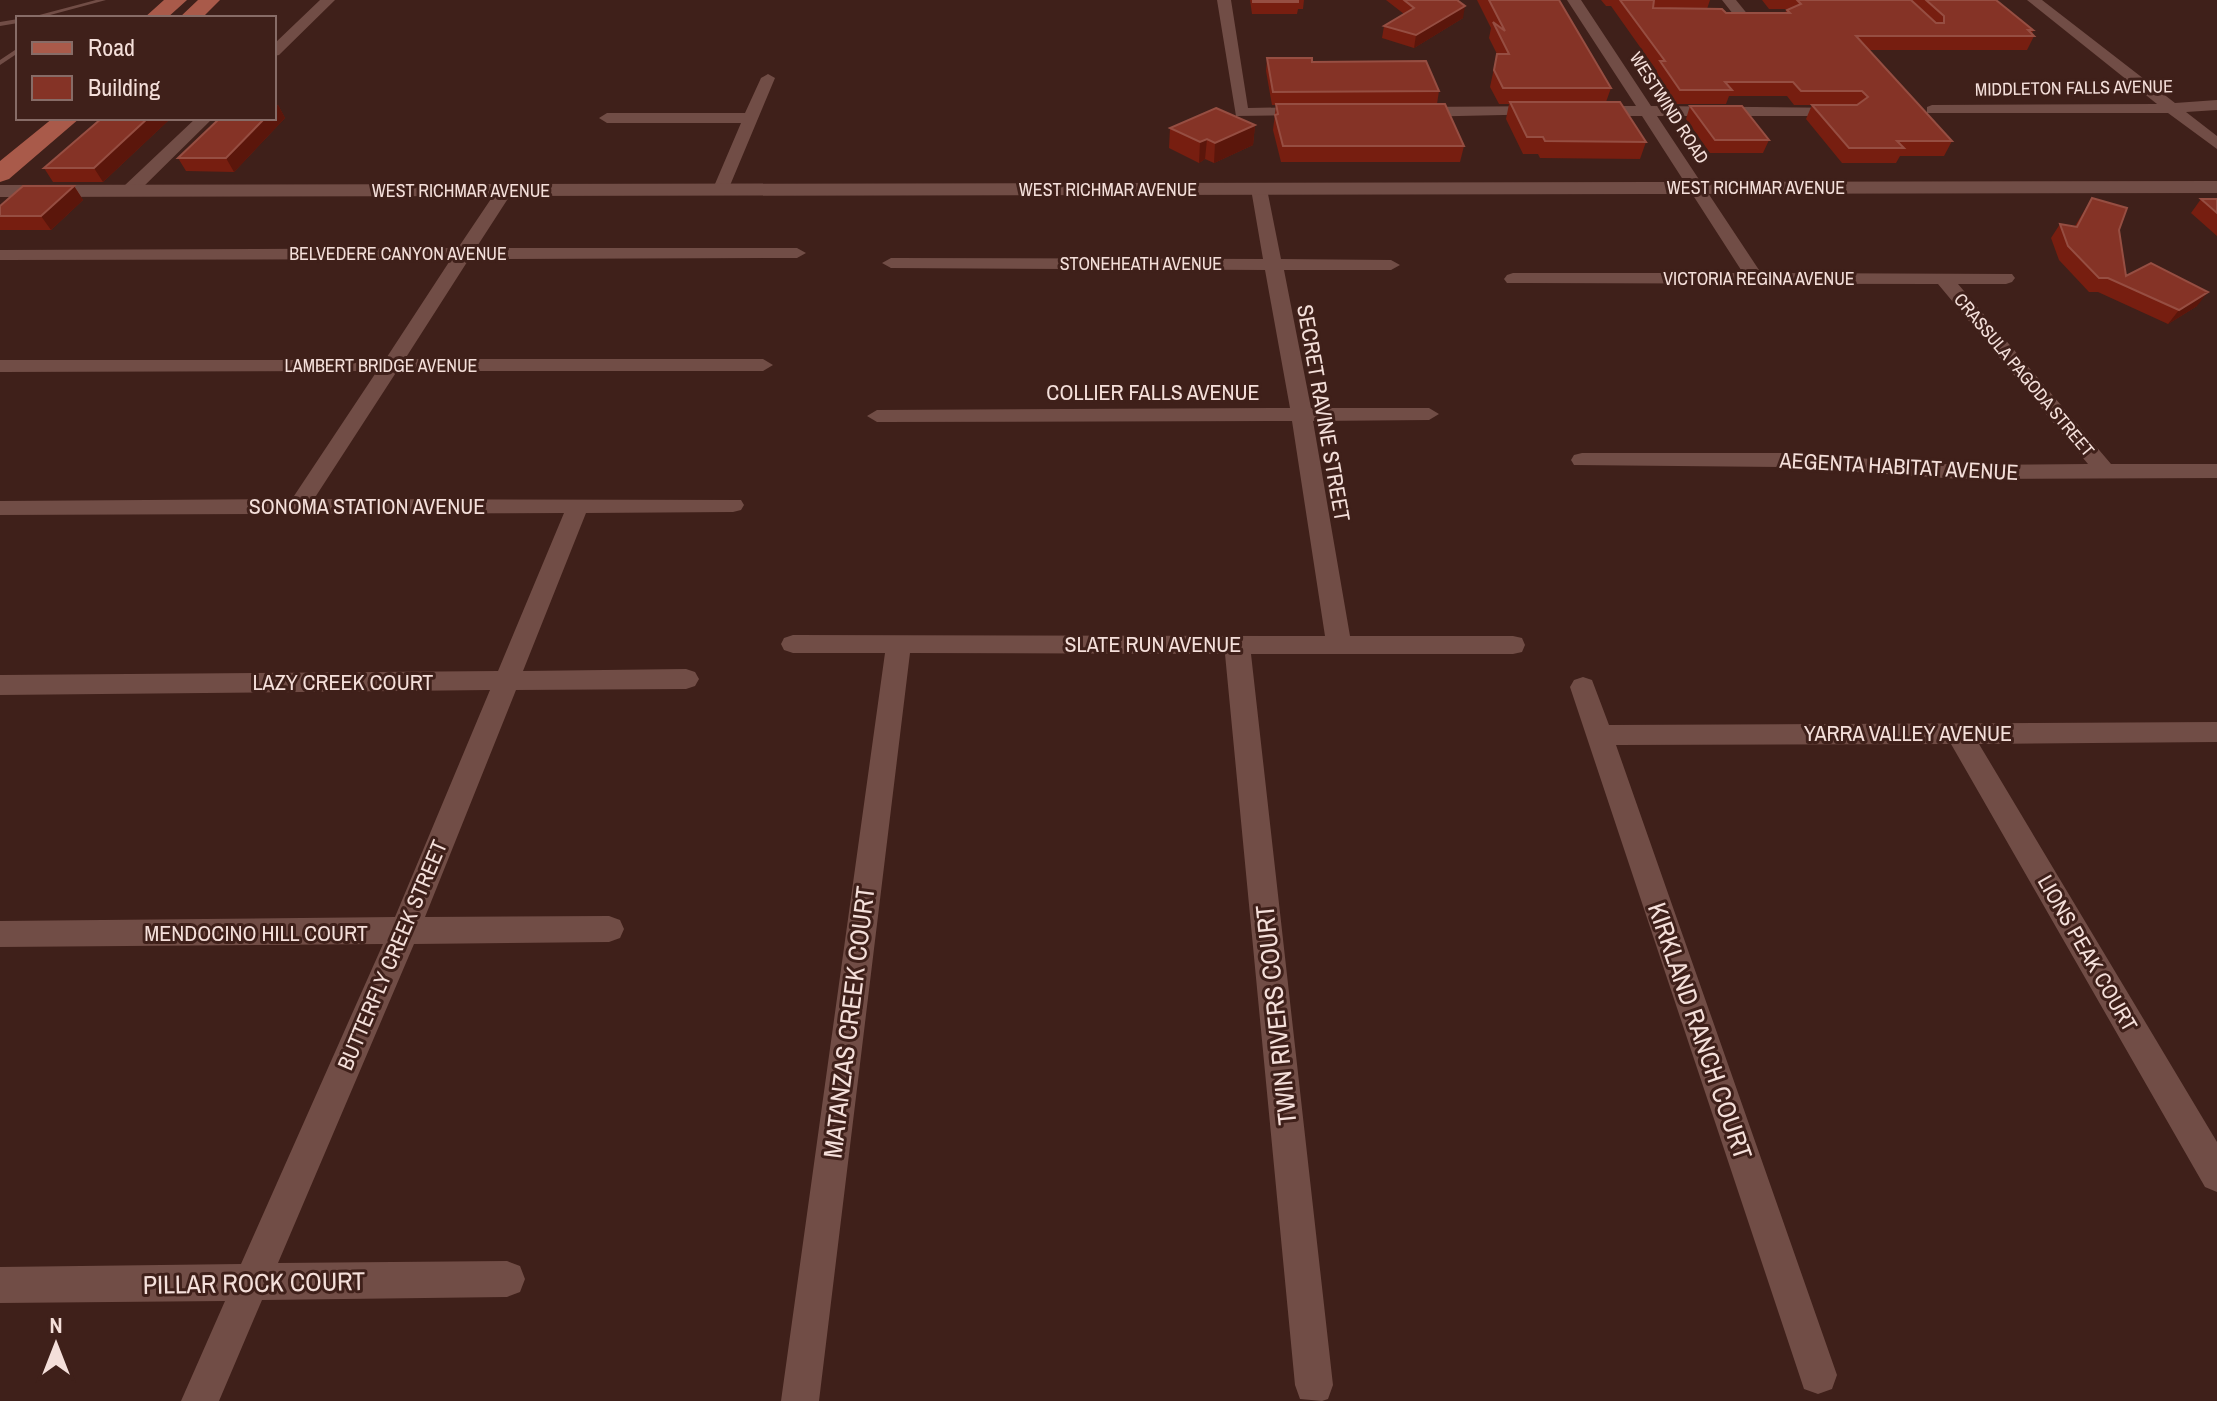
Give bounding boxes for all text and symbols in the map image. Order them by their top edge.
legend [16,16,276,120]
text: Road [88,31,135,63]
street label: WESTWIND ROAD [1624,47,1715,169]
text: Building [88,71,160,103]
street label: MIDDLETON FALLS AVENUE [1975,73,2173,102]
street label: WEST RICHMAR AVENUE [1667,175,1845,200]
street label: WEST RICHMAR AVENUE [1019,177,1197,202]
street label: WEST RICHMAR AVENUE [372,178,550,203]
street label: BELVEDERE CANYON AVENUE [289,241,507,266]
street label: STONEHEATH AVENUE [1060,251,1222,276]
street label: VICTORIA REGINA AVENUE [1663,266,1855,291]
street label: CRASSULA PAGODA STREET [1948,288,2100,462]
street label: SECRET RAVINE STREET [1290,302,1358,524]
street label: LAMBERT BRIDGE AVENUE [285,353,477,378]
street label: COLLIER FALLS AVENUE [1046,377,1260,407]
street label: AEGENTA HABITAT AVENUE [1778,445,2019,487]
street label: SONOMA STATION AVENUE [249,491,485,521]
street label: SLATE RUN AVENUE [1065,629,1241,659]
street label: LAZY CREEK COURT [253,667,433,697]
street label: YARRA VALLEY AVENUE [1804,718,2012,748]
street label: BUTTERFLY CREEK STREET [330,835,454,1075]
street label: LIONS PEAK COURT [2031,869,2145,1037]
street label: MATANZAS CREEK COURT [814,884,883,1160]
street label: KIRKLAND RANCH COURT [1640,898,1761,1164]
street label: TWIN RIVERS COURT [1247,903,1304,1127]
street label: MENDOCINO HILL COURT [144,918,368,948]
street label: PILLAR ROCK COURT [143,1263,365,1302]
north arrow [16,1305,96,1385]
text: N [49,1310,63,1340]

